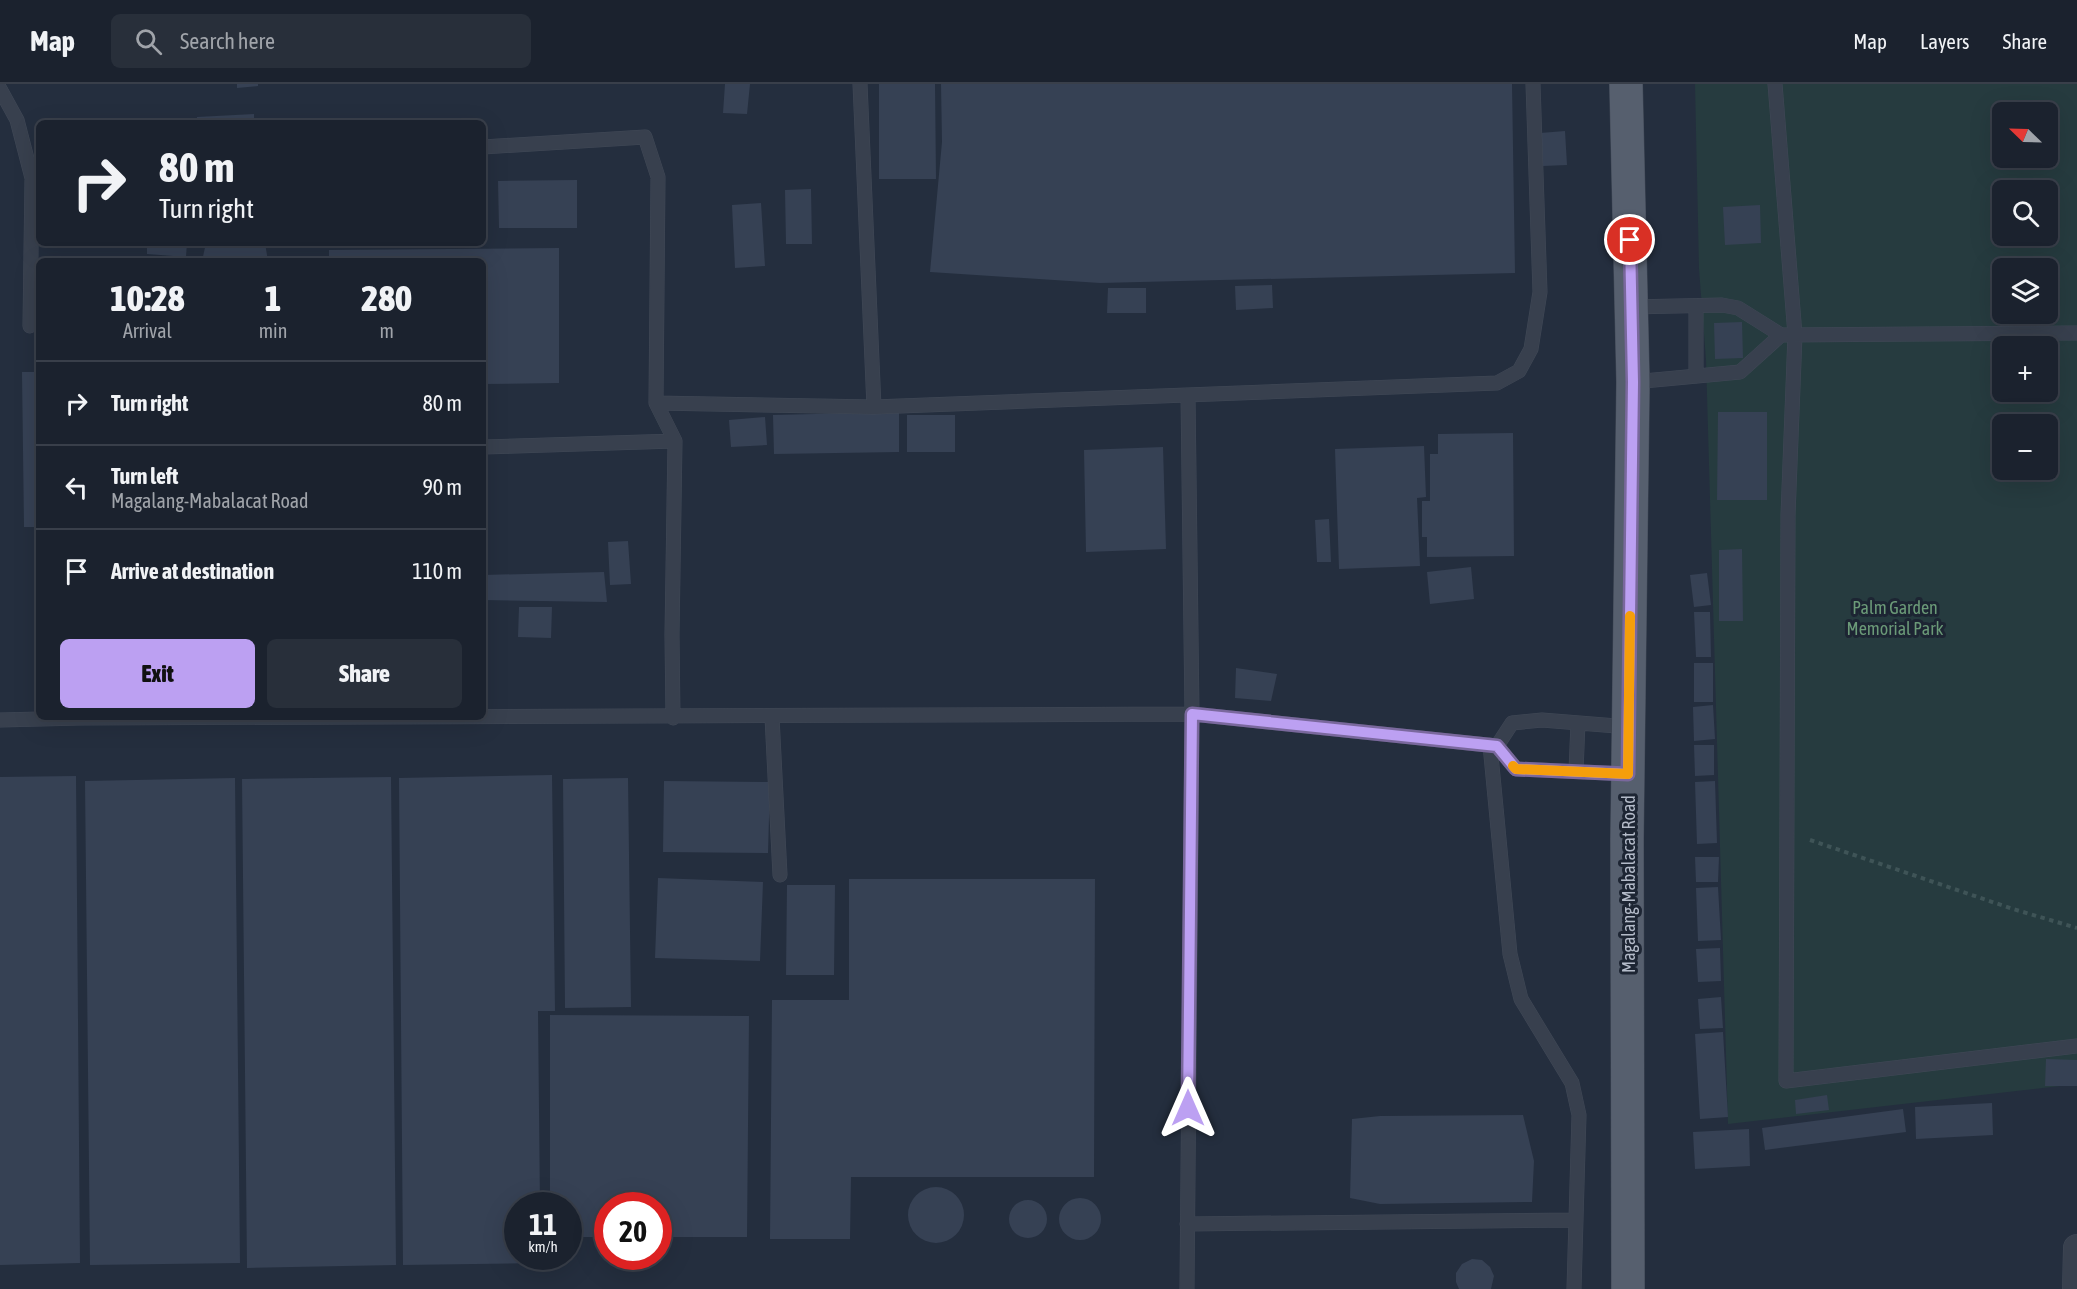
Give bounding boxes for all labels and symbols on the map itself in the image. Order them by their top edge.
north arrow [1992,102,2058,168]
pin [1604,214,1655,265]
park label: Palm Garden Memorial Park [1847,597,1943,639]
street label: Magalang-Mabalacat Road [1618,795,1639,973]
position arrow [1156,1076,1220,1140]
speed limit sign: 20 [594,1192,672,1270]

